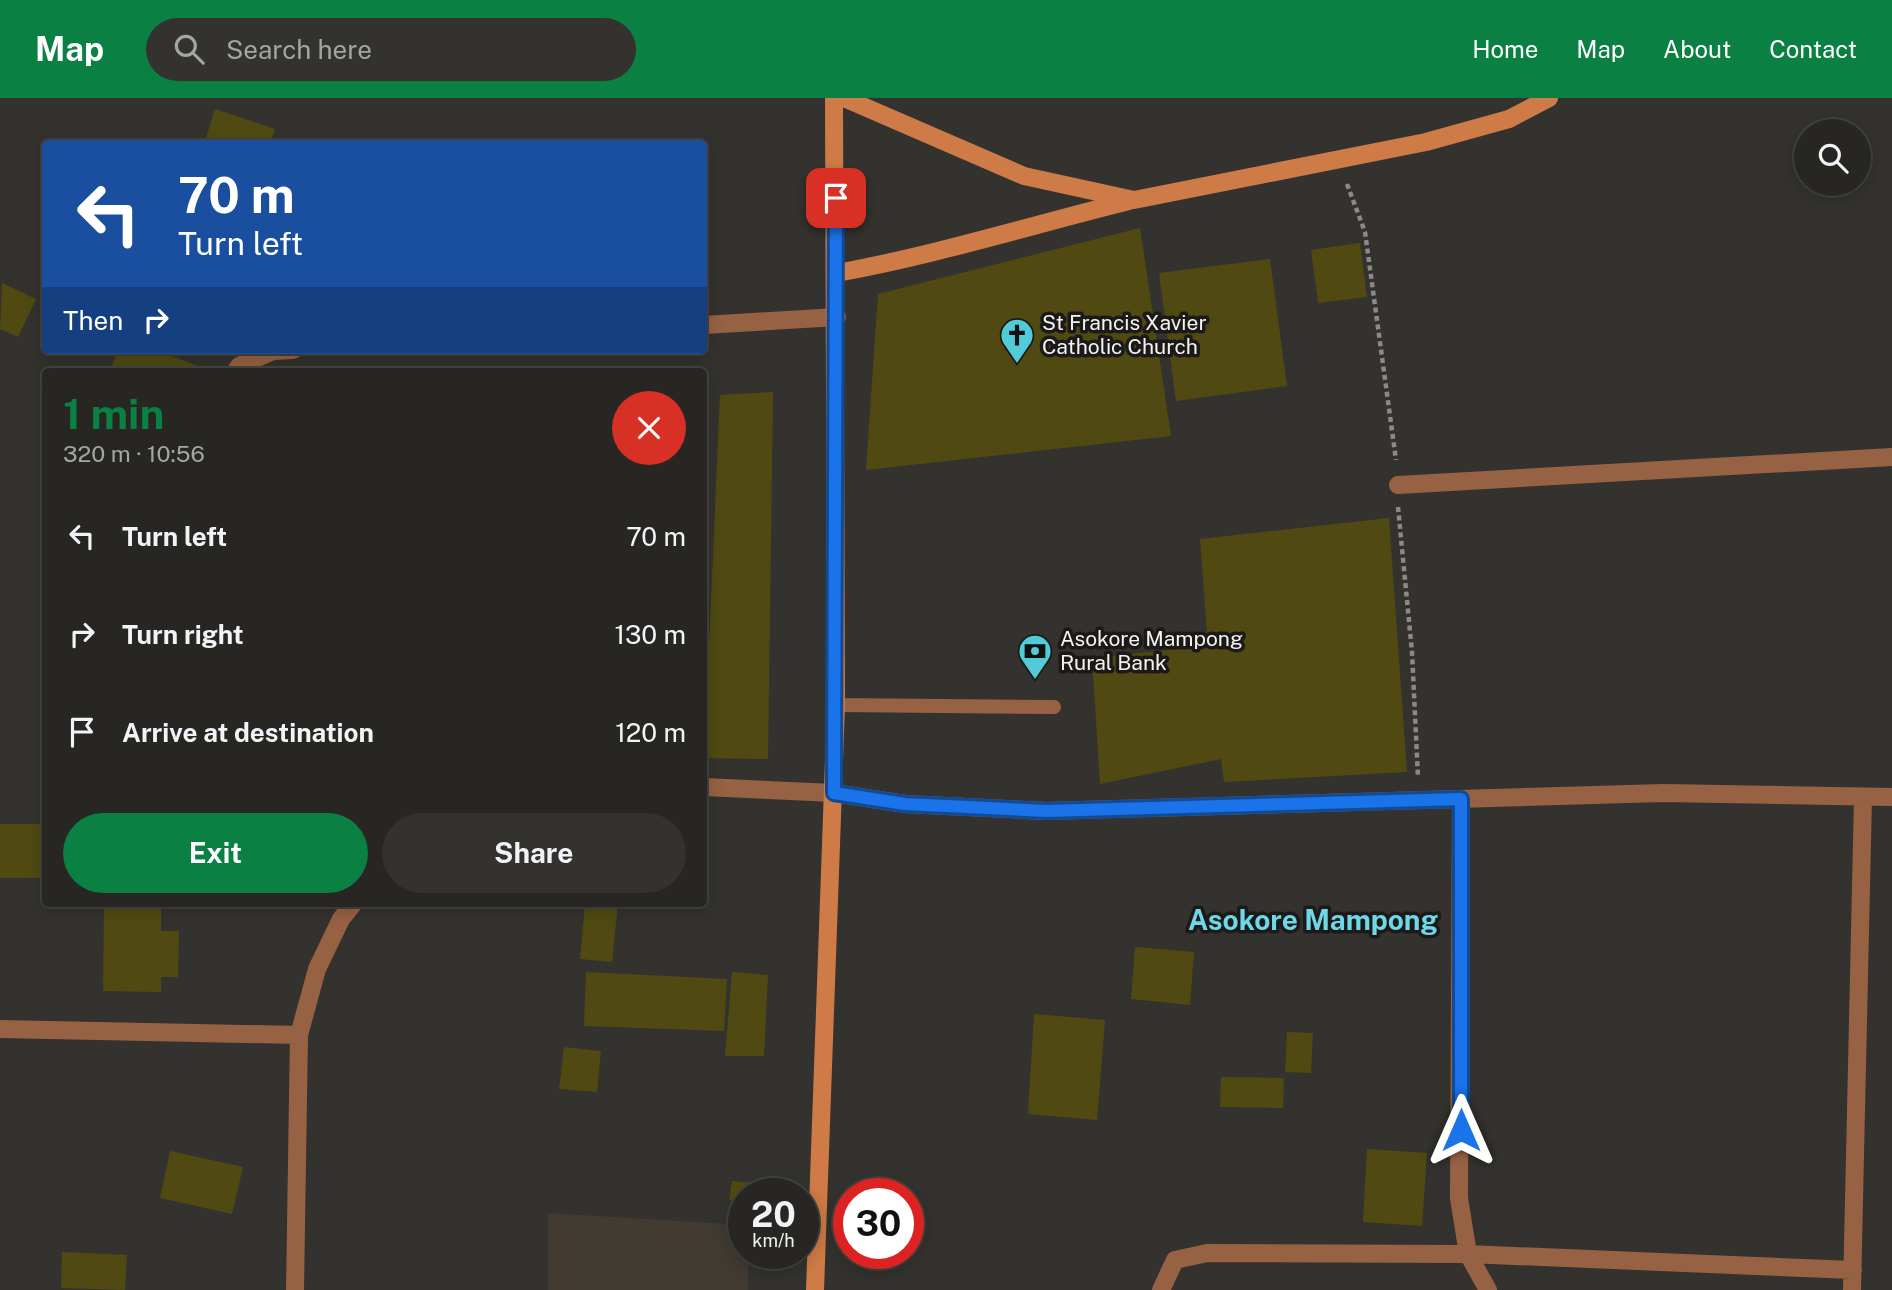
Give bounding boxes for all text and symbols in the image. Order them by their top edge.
search box [146,18,636,81]
text: Map [35,30,104,68]
icon: search [170,30,208,68]
text: Search here [226,34,372,65]
text: Home [1472,35,1538,63]
text: Map [1576,35,1625,63]
text: About [1663,35,1731,63]
text: Contact [1769,35,1857,63]
map controls [1794,119,1871,196]
button: search [1794,119,1871,196]
text: 70 m [178,166,295,224]
icon: left [63,168,154,259]
pin [806,168,866,228]
icon: arrive [817,179,855,217]
text: Turn left [178,225,303,262]
icon: right [137,301,175,339]
text: Then [63,305,123,336]
place label: St Francis Xavier Catholic Church [1042,310,1207,359]
church icon: St Francis Xavier Catholic Church [998,316,1036,365]
text: 1 min [63,389,164,438]
button: close [612,391,686,465]
text: 320 m · 10:56 [63,440,205,467]
icon: left [63,517,101,555]
text: Turn left [122,521,227,552]
text: 70 m [626,521,686,552]
icon: right [63,615,101,653]
text: Turn right [122,619,244,650]
text: 130 m [614,619,686,650]
place label: Asokore Mampong Rural Bank [1060,626,1243,675]
bank icon: Asokore Mampong Rural Bank [1016,632,1054,681]
icon: arrive [63,713,101,751]
text: Arrive at destination [122,717,374,748]
text: 120 m [615,717,686,748]
button: Exit [63,813,368,893]
button: Share [382,813,686,893]
district label: Asokore Mampong [1188,903,1438,936]
position arrow [1424,1093,1498,1167]
speed limit sign: 30 [833,1178,924,1269]
text: 20 [751,1194,796,1235]
text: km/h [752,1230,795,1251]

